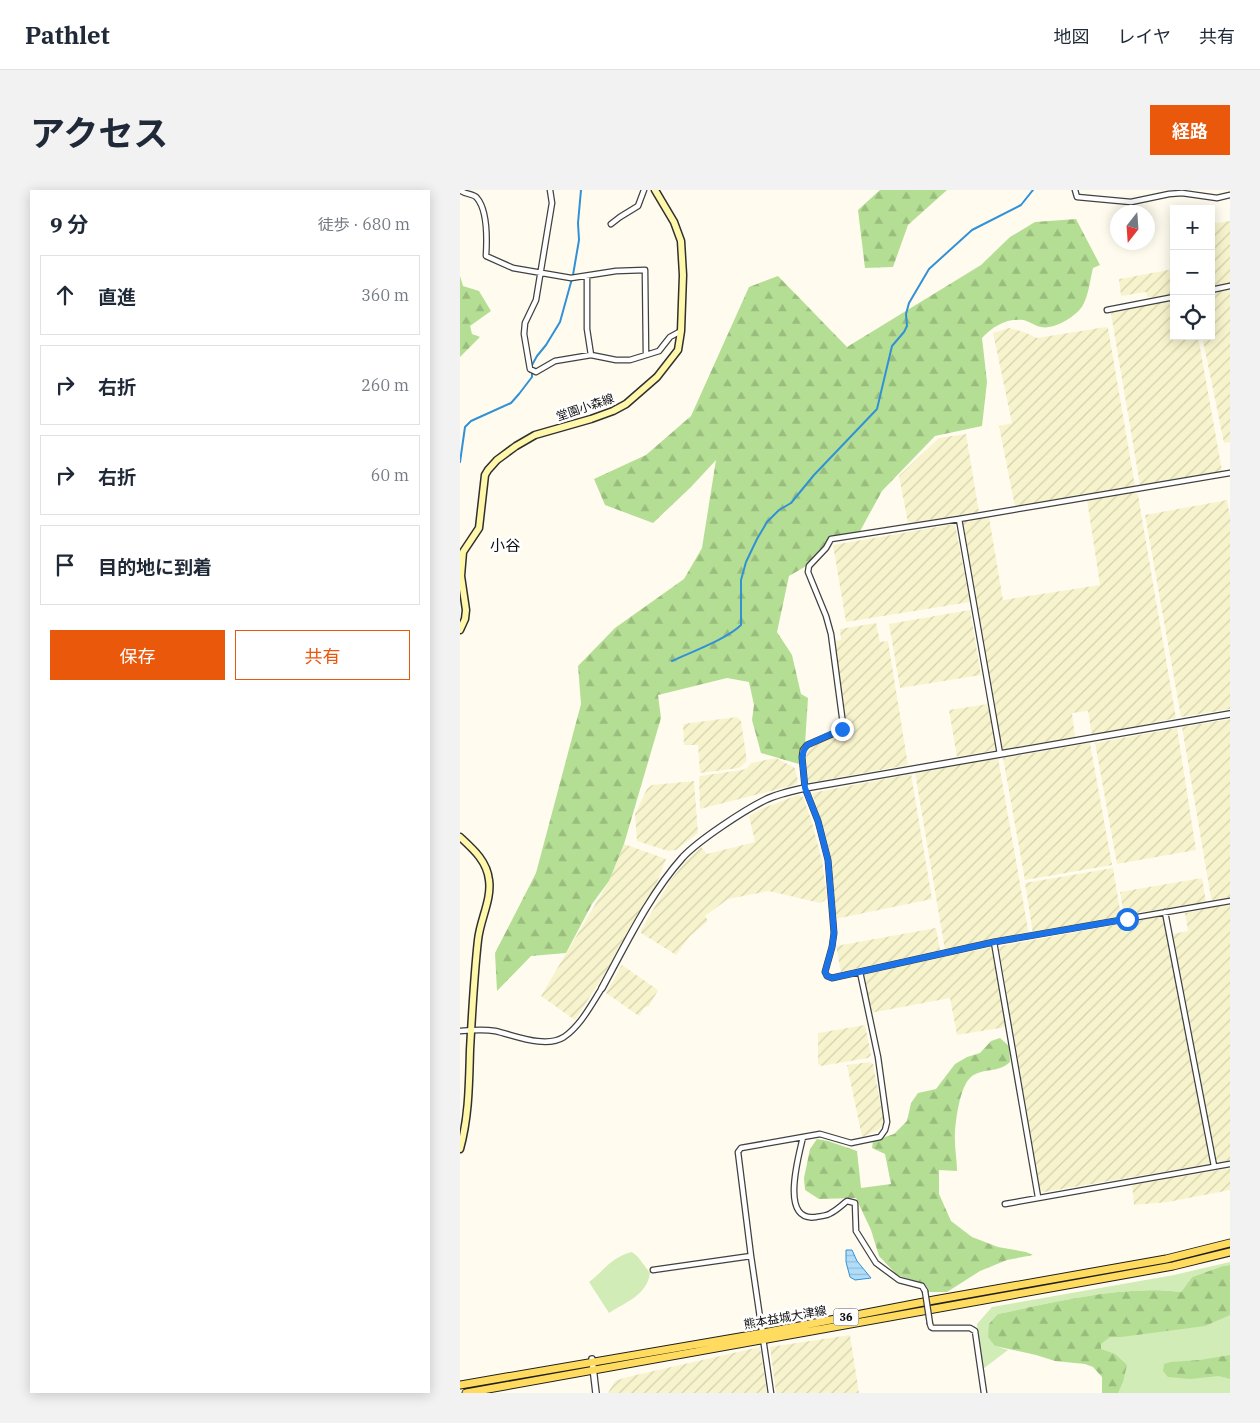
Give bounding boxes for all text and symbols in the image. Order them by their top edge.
text: Pathlet [25,19,110,51]
text: 地図 [1054,25,1090,48]
text: レイヤ [1118,25,1171,48]
text: 共有 [1199,25,1235,48]
button: 経路 [1150,105,1230,155]
text: アクセス [30,110,168,156]
north arrow [1110,205,1155,250]
map controls [1170,205,1215,340]
button: + [1170,205,1215,250]
text: 9 分 [50,210,88,238]
text: 徒歩 · 680 m [318,214,410,234]
button: − [1170,250,1215,295]
icon: ahead [51,281,79,309]
text: 直進 [98,285,136,309]
text: 360 m [361,285,409,305]
button: locate [1170,295,1215,340]
icon: right [51,371,79,399]
text: 右折 [98,375,136,399]
text: 260 m [361,375,409,395]
street label: 堂園小森線 [554,390,616,424]
icon: right [51,461,79,489]
text: 右折 [98,465,136,489]
text: 60 m [371,465,409,485]
district label: 小谷 [490,536,520,555]
icon: arrive [51,551,79,579]
text: 目的地に到着 [98,555,212,579]
button: 保存 [50,630,225,680]
button: 共有 [235,630,410,680]
route end [831,718,854,741]
route start [1116,908,1139,931]
street label: 熊本益城大津線 [742,1302,828,1332]
road number: 36 [834,1308,858,1326]

